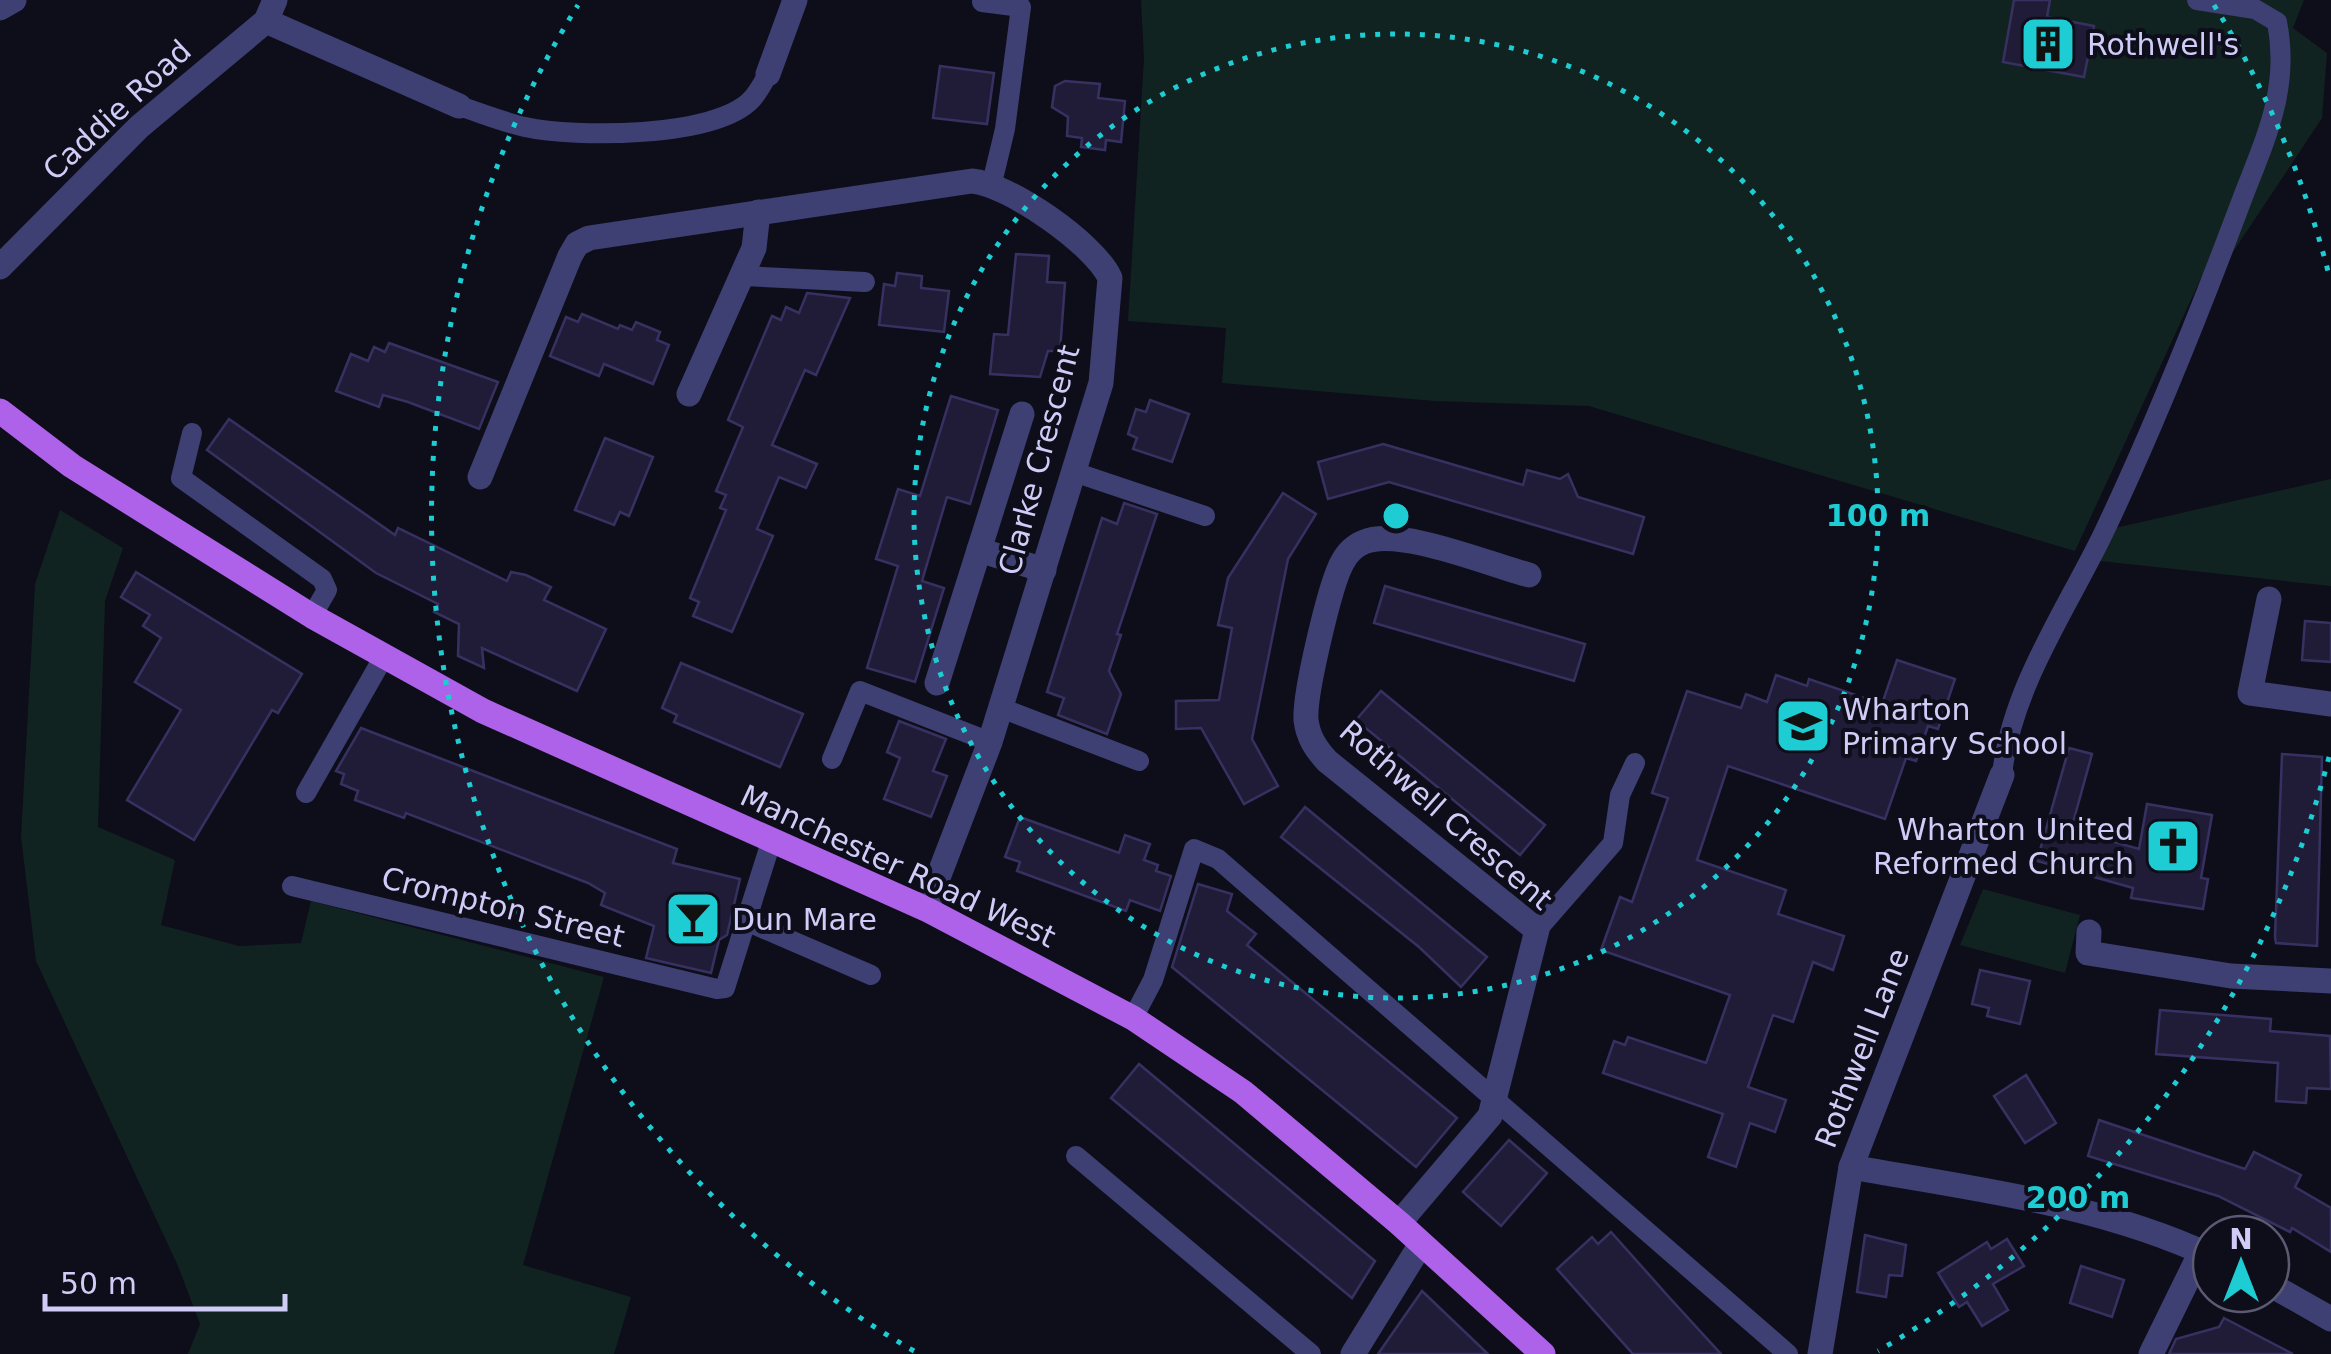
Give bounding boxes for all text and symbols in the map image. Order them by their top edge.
building icon: Rothwell's [2018,14,2078,74]
place label: Rothwell's [2087,27,2239,62]
street label: Caddie Road [36,33,198,187]
street label: Clarke Crescent [991,341,1087,579]
centre of rings [1378,498,1414,534]
text: 100 m [1826,498,1930,533]
place label: Wharton Primary School [1842,692,2067,761]
school or university icon: Wharton Primary School [1773,696,1833,756]
street label: Rothwell Crescent [1333,713,1560,917]
street label: Manchester Road West [735,778,1061,955]
place label: Wharton United Reformed Church [1873,812,2134,881]
church icon: Wharton United Reformed Church [2143,816,2203,876]
street label: Crompton Street [378,860,628,954]
bar icon: Dun Mare [663,889,723,949]
place label: Dun Mare [732,902,877,937]
street label: Rothwell Lane [1808,944,1916,1152]
text: 200 m [2026,1180,2130,1215]
north arrow [2191,1214,2291,1314]
text: N [2229,1223,2253,1256]
scale bar [45,1249,285,1311]
text: 50 m [60,1266,137,1301]

